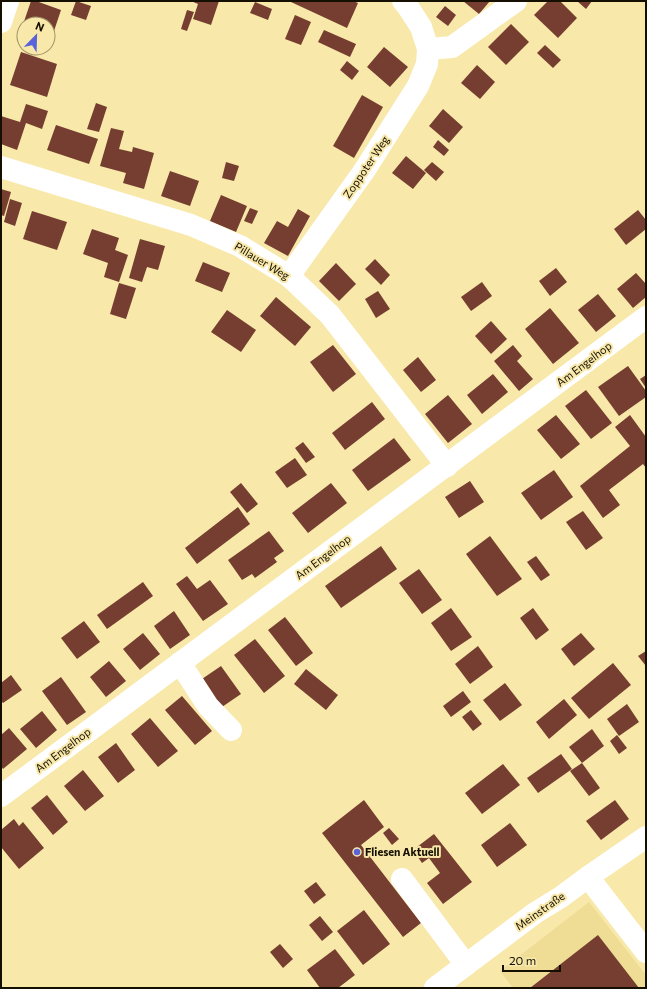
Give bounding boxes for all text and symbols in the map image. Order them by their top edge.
north arrow [16,16,56,56]
text: N [34,19,46,34]
street label: Zoppoter Weg [340,133,391,200]
street label: Pillauer Weg [232,239,292,282]
street label: Am Engelhop [553,339,614,389]
street label: Am Engelhop [292,532,353,582]
street label: Am Engelhop [32,725,93,775]
place label: Fliesen Aktuell [365,845,440,858]
marker: Fliesen Aktuell [352,847,362,857]
street label: Meinstraße [512,889,567,932]
scale bar [503,947,560,973]
text: 20 m [509,953,536,967]

